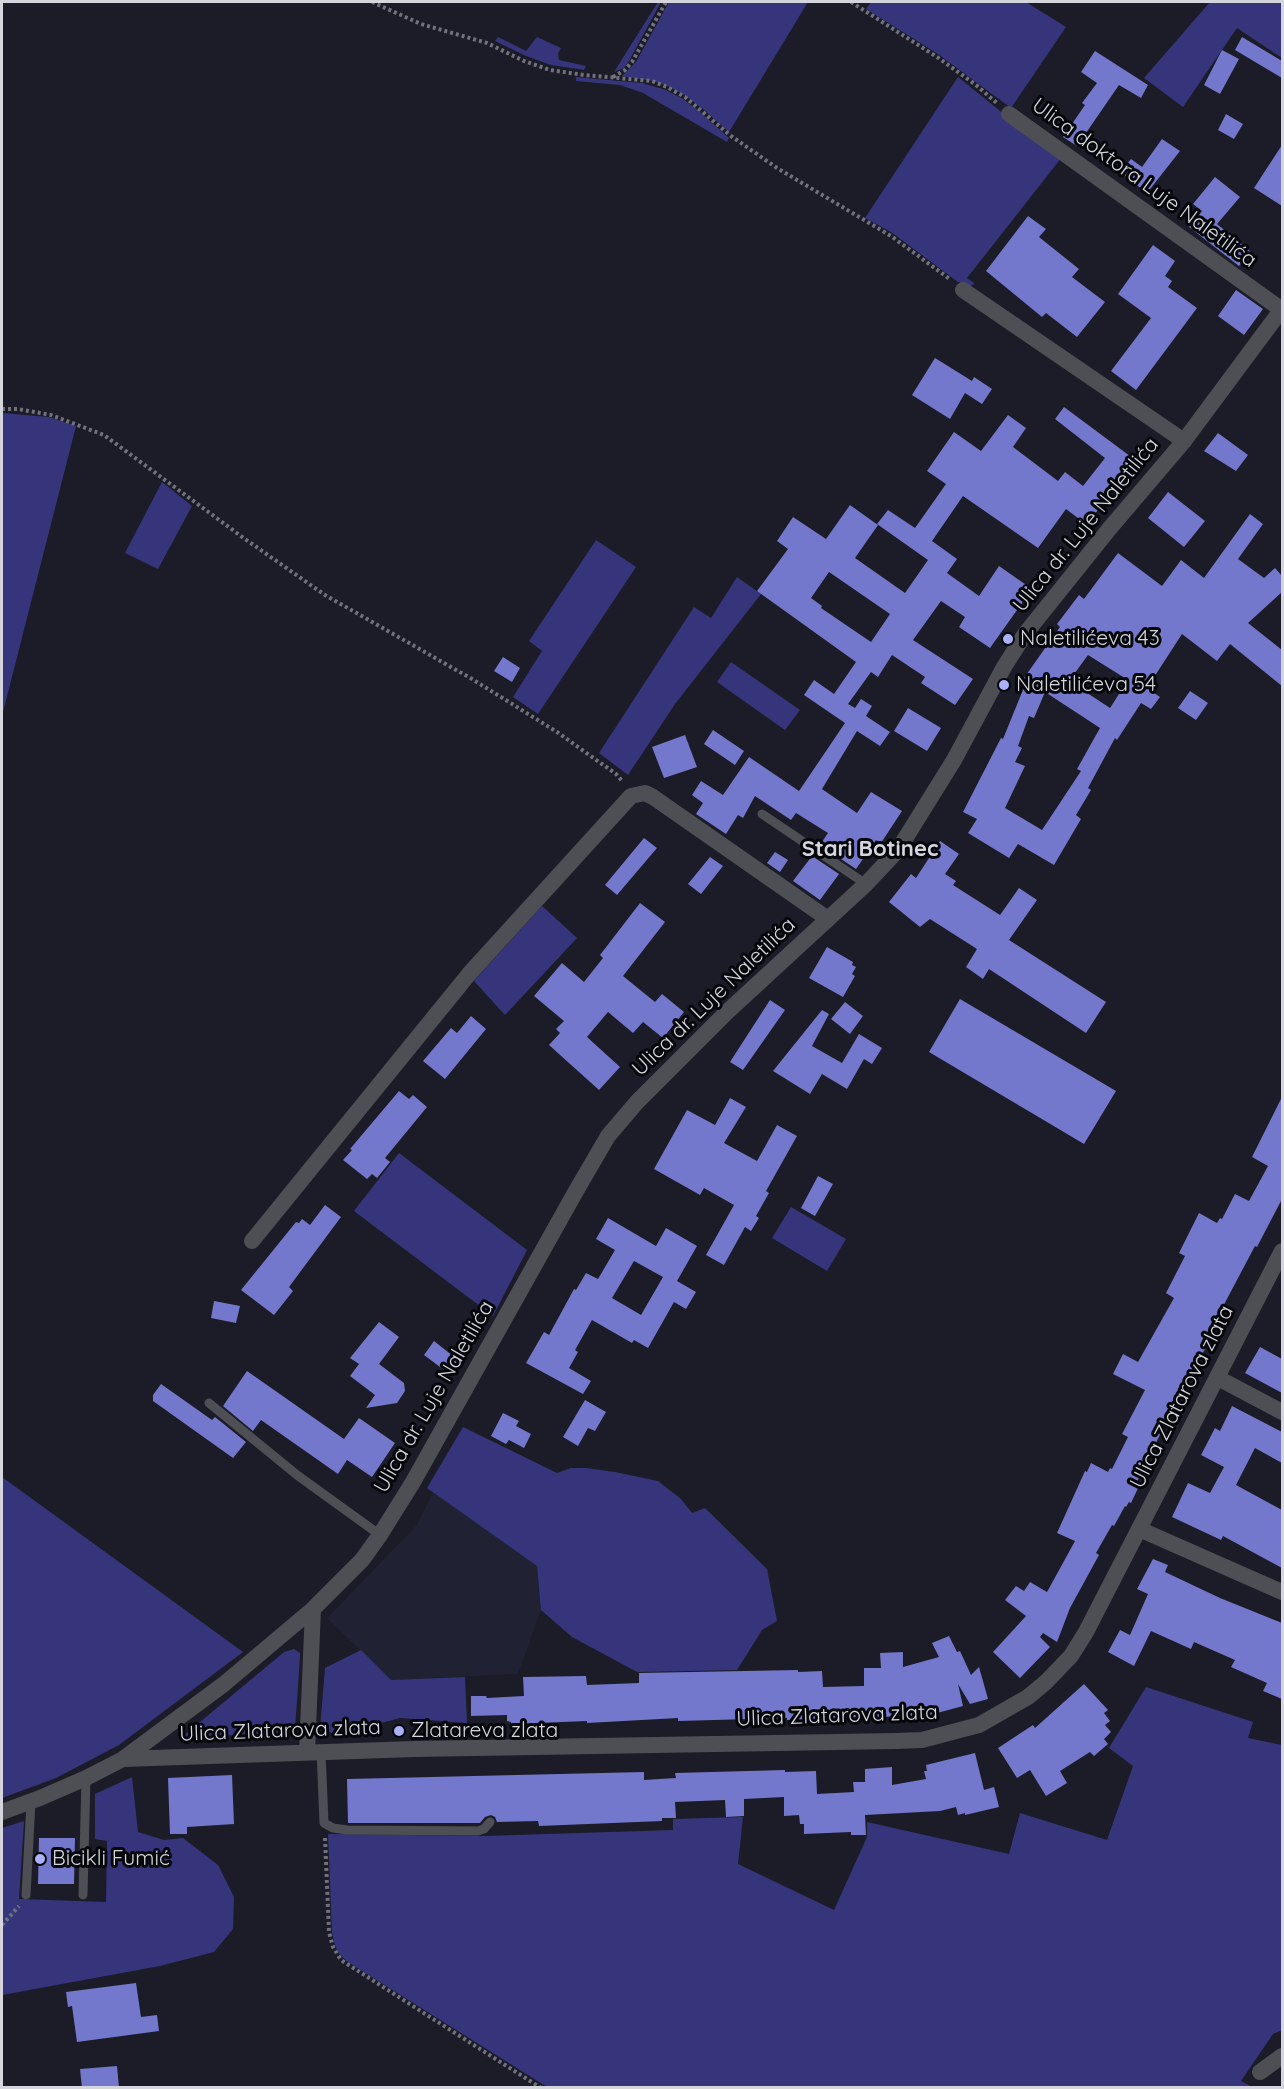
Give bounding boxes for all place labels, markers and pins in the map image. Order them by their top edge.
place label: Naletilićeva 43 [1020,626,1160,652]
marker: Naletilićeva 43 [1001,632,1015,646]
place label: Naletilićeva 54 [1016,672,1156,698]
marker: Naletilićeva 54 [997,678,1011,692]
place label: Zlatareva zlata [411,1718,558,1744]
marker: Zlatareva zlata [392,1724,406,1738]
place label: Bicikli Fumić [52,1846,170,1872]
marker: Bicikli Fumić [33,1852,47,1866]

